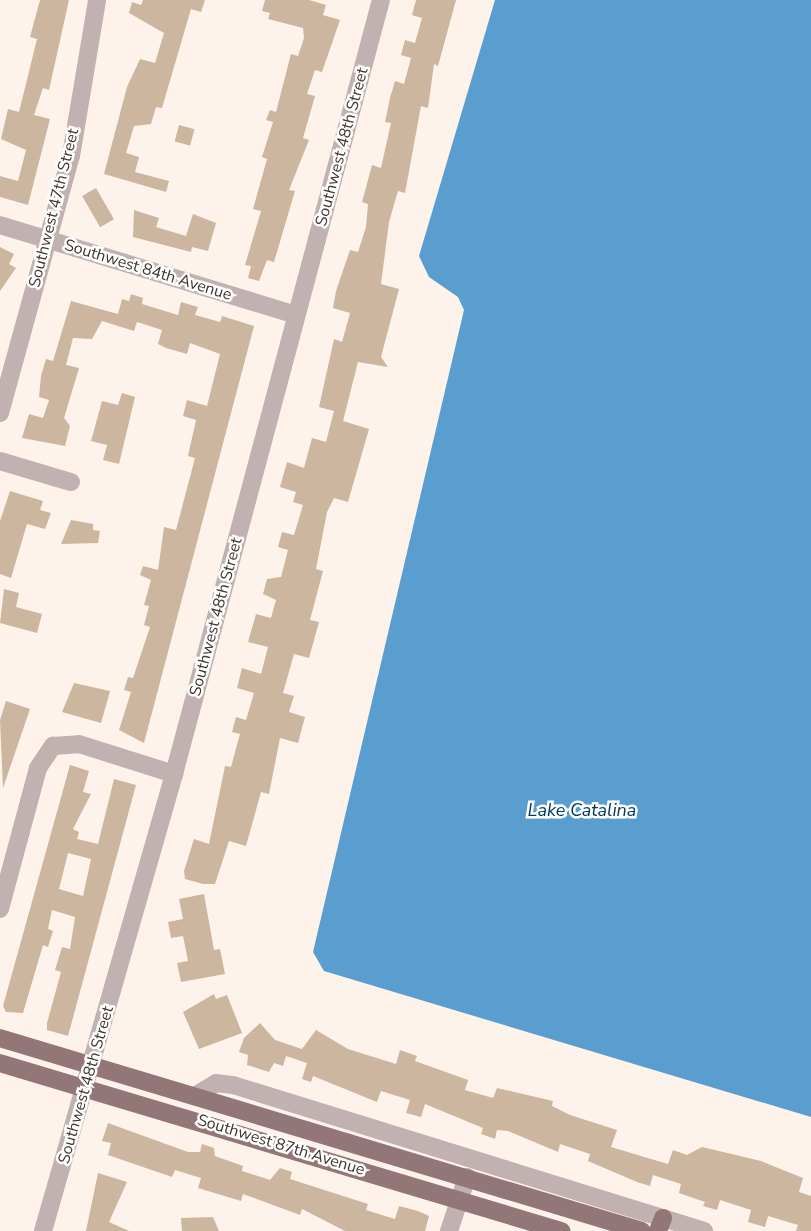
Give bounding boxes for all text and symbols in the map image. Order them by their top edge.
street label: Southwest 48th Street [312,66,372,228]
street label: Southwest 47th Street [25,127,83,289]
street label: Southwest 84th Avenue [62,235,234,305]
street label: Southwest 48th Street [186,536,246,698]
water label: Lake Catalina [528,799,636,821]
street label: Southwest 48th Street [54,1004,118,1166]
street label: Southwest 87th Avenue [195,1110,367,1180]

